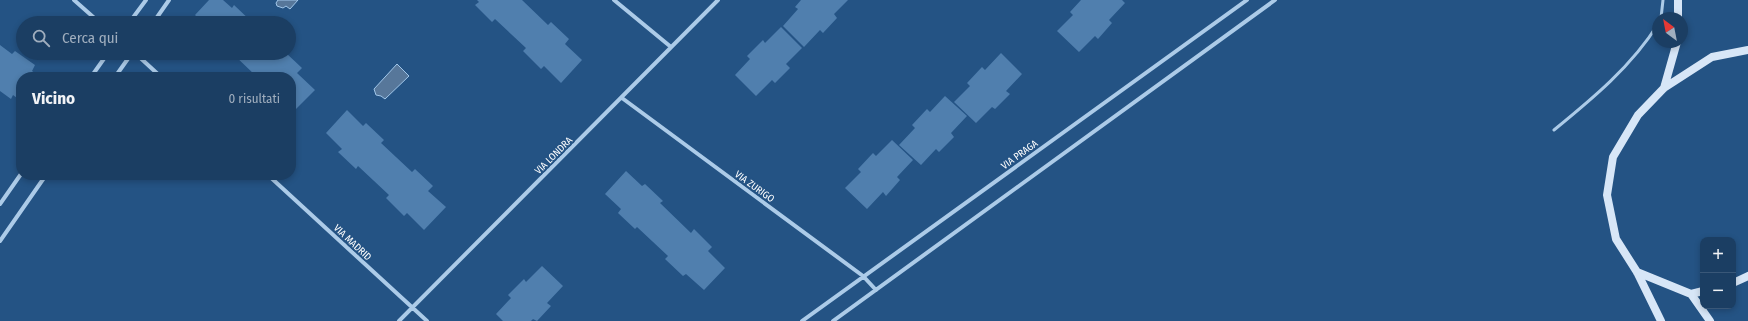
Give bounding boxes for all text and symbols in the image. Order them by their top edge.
north arrow [1652,12,1688,48]
search box [16,16,296,60]
icon: search [30,27,52,49]
text: Cerca qui [62,29,118,47]
text: Vicino [32,88,75,109]
text: 0 risultati [229,91,280,106]
street label: VIA LONDRA [532,134,576,177]
street label: VIA PRAGA [999,137,1041,172]
street label: VIA ZURIGO [732,168,777,205]
street label: VIA MADRID [331,222,374,263]
map controls [1700,237,1736,309]
button: + [1700,237,1736,273]
button: − [1700,273,1736,309]

